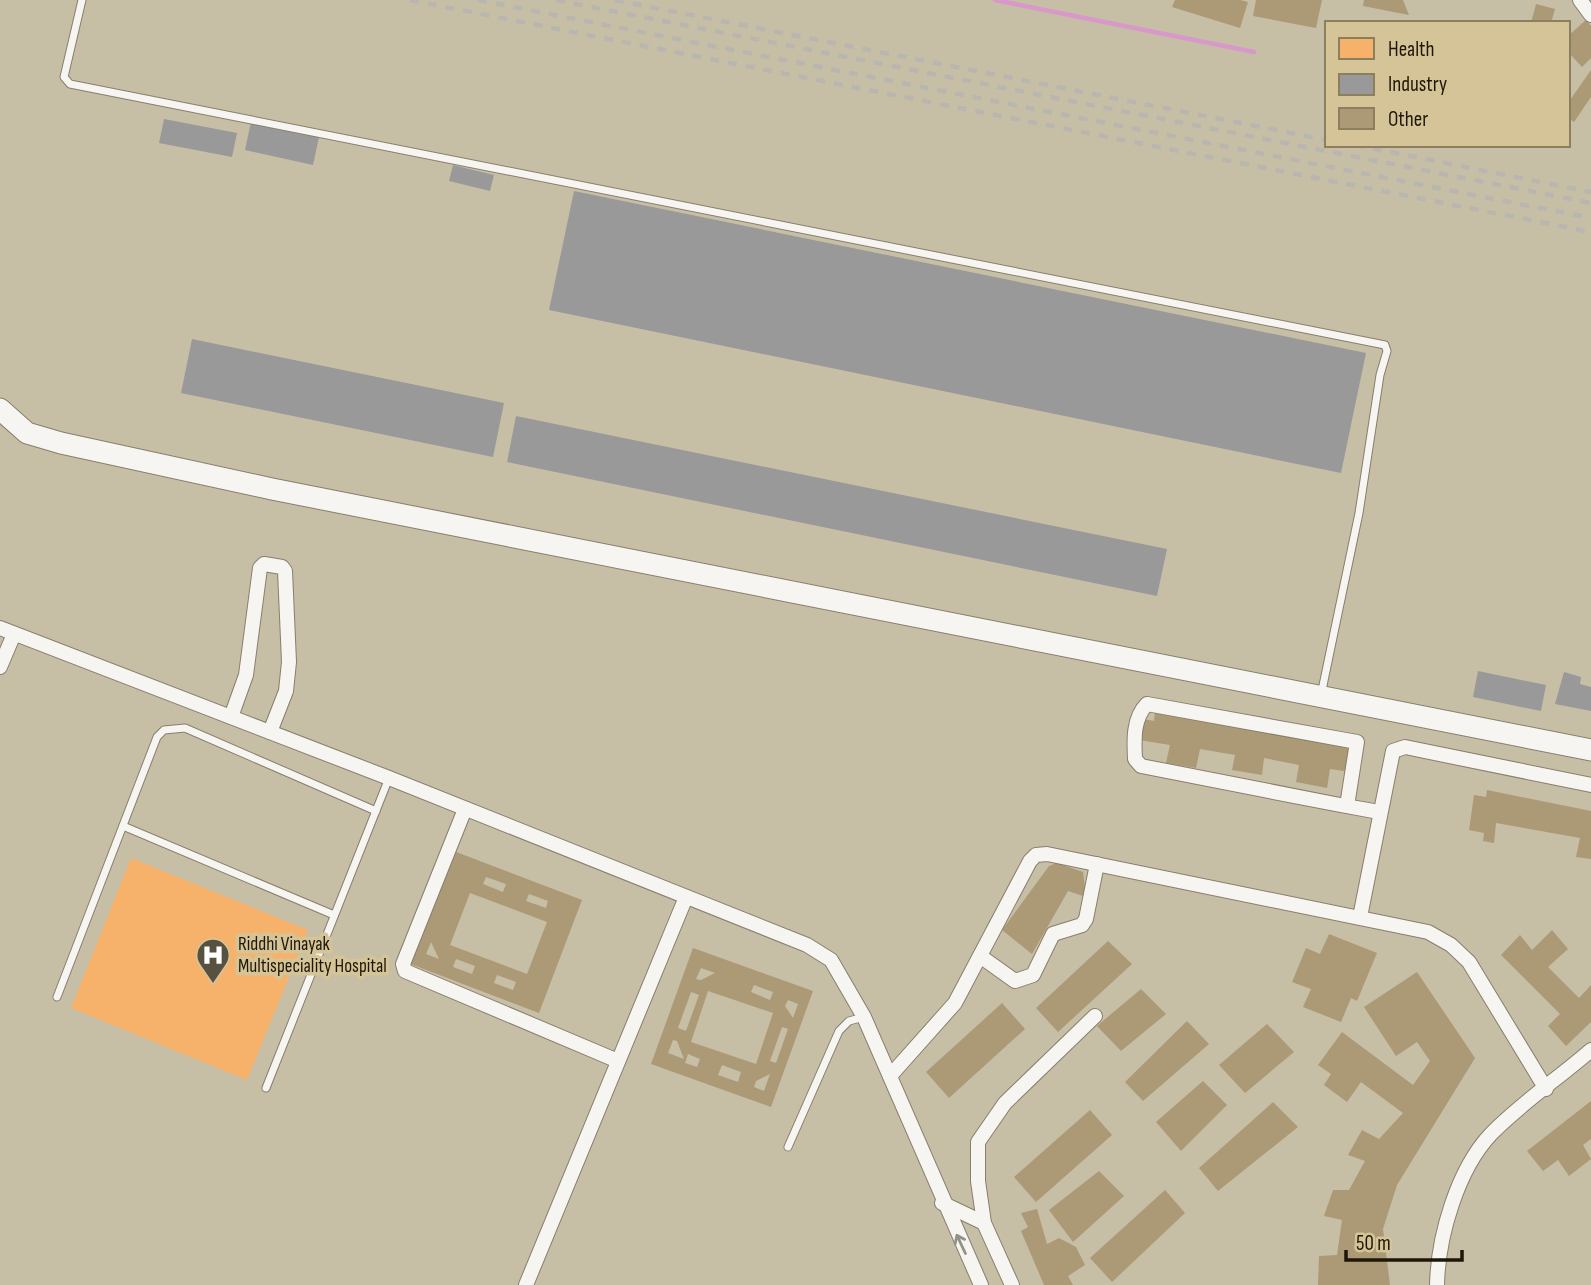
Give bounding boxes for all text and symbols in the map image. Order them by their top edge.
legend [1325,21,1570,147]
text: Health [1388,37,1435,62]
text: Industry [1388,72,1447,97]
text: Other [1388,107,1428,132]
place label: Riddhi Vinayak Multispeciality Hospital [238,933,387,978]
hospital icon: Riddhi Vinayak Multispeciality Hospital [194,936,232,985]
scale bar [1346,1218,1462,1262]
text: 50 m [1356,1231,1391,1256]
one-way arrow [954,1234,968,1255]

